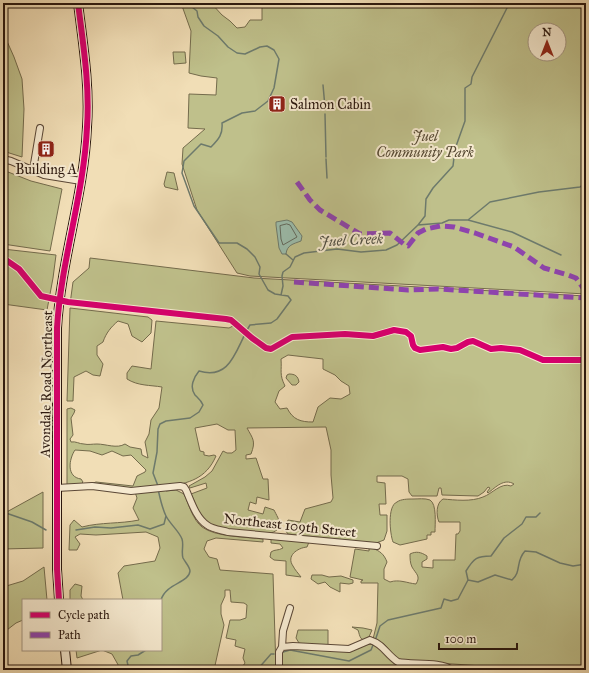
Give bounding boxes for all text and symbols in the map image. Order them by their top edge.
north arrow [527,22,567,62]
text: N [542,26,552,39]
building icon: Salmon Cabin [267,94,287,114]
place label: Salmon Cabin [290,96,371,113]
park label: Juel Community Park [376,128,474,161]
building icon: Building A [36,139,56,159]
place label: Building A [15,161,77,178]
water label: Juel Creek [317,229,384,251]
street label: Avondale Road Northeast [37,310,56,459]
street label: Northeast 109th Street [223,510,357,541]
legend [22,599,162,651]
text: Cycle path [58,608,110,622]
scale bar [439,625,517,651]
text: Path [58,628,81,642]
text: 100 m [445,632,476,646]

